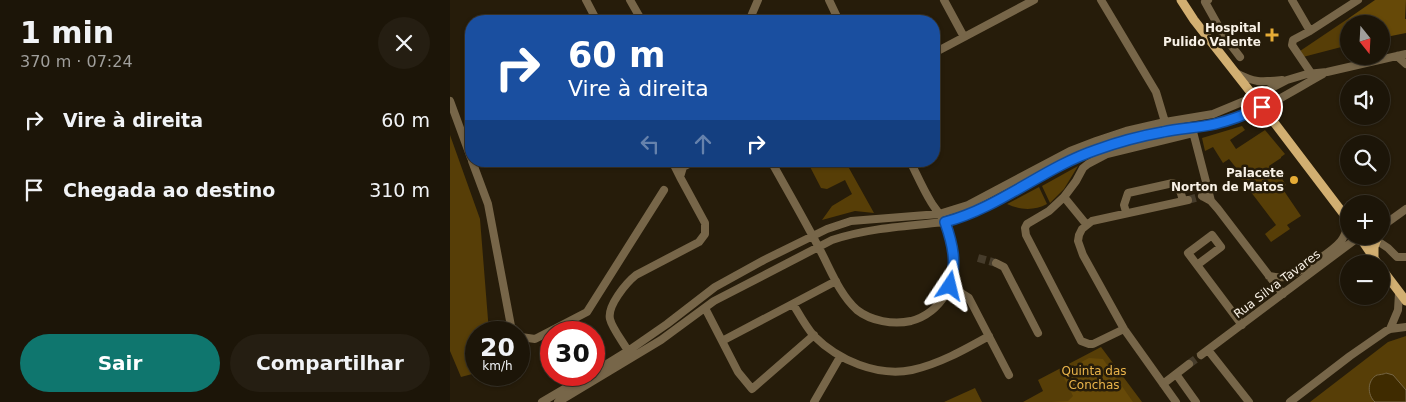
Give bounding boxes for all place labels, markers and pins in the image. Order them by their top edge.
place label: Hospital Pulido Valente [1163,21,1261,49]
marker: Hospital Pulido Valente [1265,28,1279,42]
pin [1241,86,1283,128]
place label: Palacete Norton de Matos [1171,166,1284,194]
marker: Palacete Norton de Matos [1288,174,1300,186]

